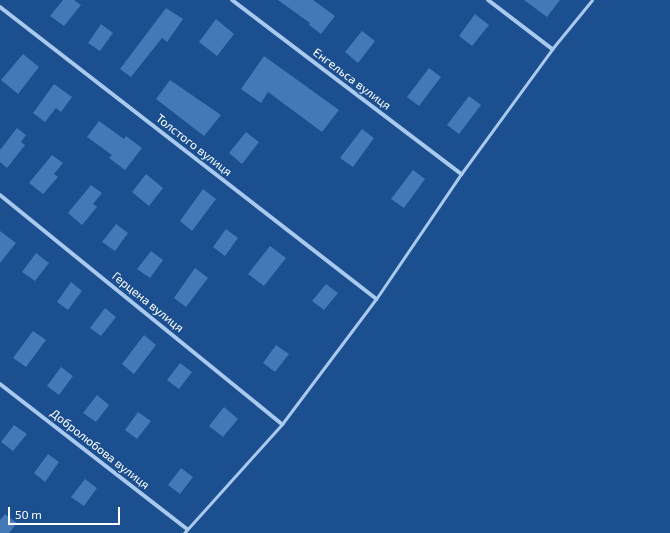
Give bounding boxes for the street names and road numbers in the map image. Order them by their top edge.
street label: Енгельса вулиця [310,45,394,113]
street label: Толстого вулиця [153,111,235,179]
street label: Герцена вулиця [109,269,187,335]
street label: Добролюбова вулиця [48,406,152,492]

